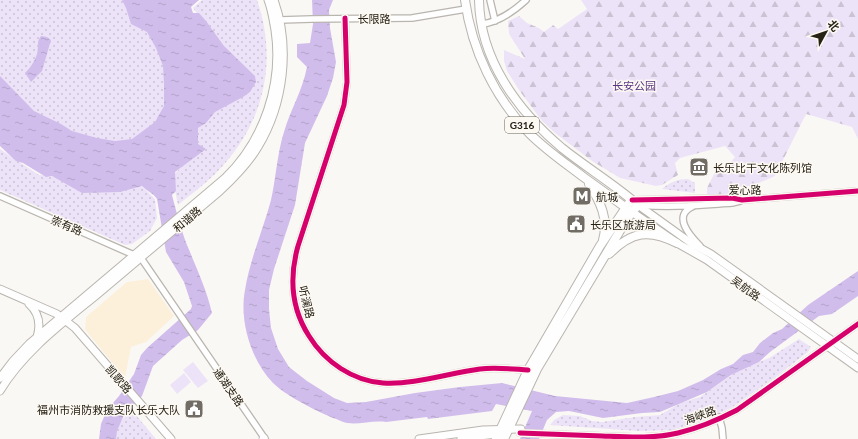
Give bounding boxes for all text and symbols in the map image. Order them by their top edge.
street label: 长限路 [358,12,391,25]
north arrow [806,12,846,52]
text: 北 [826,17,843,34]
park label: 长安公园 [612,79,656,92]
road number: G316 [505,117,539,133]
museum icon: 长乐比干文化陈列馆 [688,156,710,178]
place label: 长乐比干文化陈列馆 [713,161,812,174]
street label: 爱心路 [729,183,762,196]
metro station icon: 航城 [571,185,593,207]
place label: 航城 [596,190,618,203]
street label: 和谐路 [170,203,204,235]
street label: 崇有路 [49,213,85,237]
public building icon: 长乐区旅游局 [565,213,587,235]
place label: 长乐区旅游局 [590,218,656,231]
street label: 吴航路 [729,273,763,303]
street label: 听澜路 [297,284,317,320]
street label: 凯歌路 [103,362,135,396]
street label: 通湖支路 [211,365,247,409]
public building icon: 福州市消防救援支队长乐大队 [183,398,205,420]
place label: 福州市消防救援支队长乐大队 [37,403,180,416]
street label: 海峡路 [682,403,718,427]

